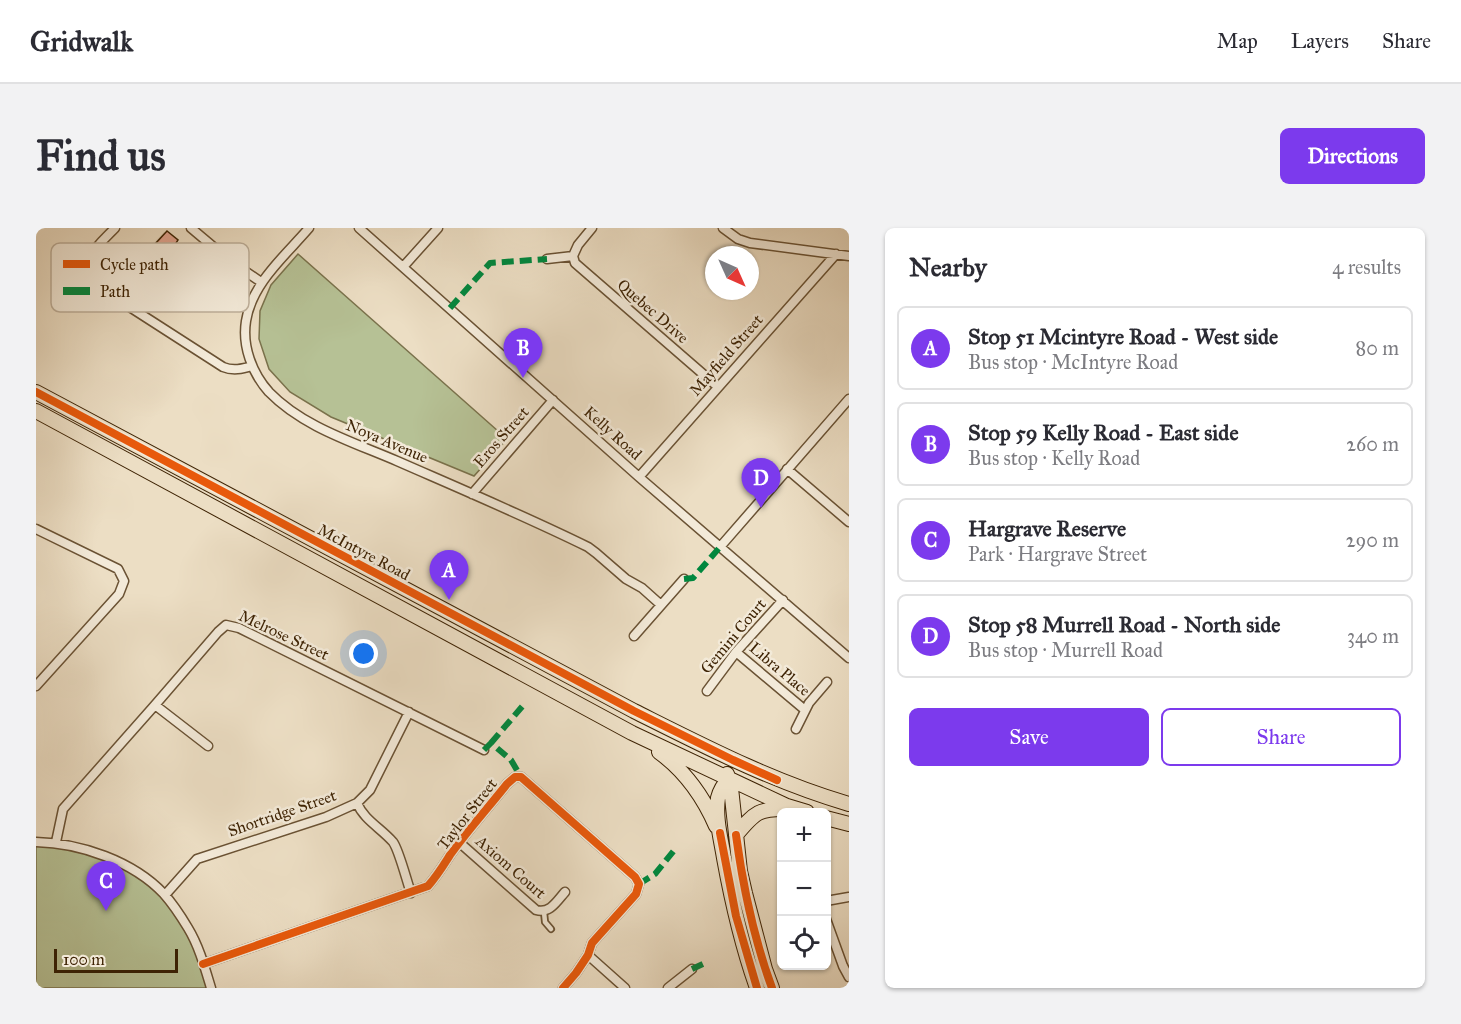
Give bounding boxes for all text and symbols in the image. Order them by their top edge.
text: Gridwalk [30,24,133,59]
text: Map [1217,28,1258,54]
text: Layers [1291,28,1349,54]
text: Share [1382,28,1431,54]
button: Directions [1280,128,1425,184]
text: Find us [36,130,166,182]
legend [51,243,249,312]
north arrow [705,246,759,300]
text: Nearby [909,251,987,283]
text: Cycle path [100,255,169,274]
text: 4 results [1332,255,1401,279]
street label: Quebec Drive [614,275,693,347]
text: Path [100,282,130,301]
street label: Mayfield Street [685,310,767,400]
text: Stop 51 Mcintyre Road - West side [968,323,1278,350]
pin: B [504,328,542,378]
text: A [924,336,937,360]
text: 80 m [1356,336,1399,360]
text: Bus stop · McIntyre Road [968,350,1178,374]
street label: Eros Street [469,402,533,471]
street label: Kelly Road [580,402,646,464]
street label: Noya Avenue [343,415,431,467]
text: Stop 59 Kelly Road - East side [968,419,1239,446]
text: B [924,432,937,456]
text: 260 m [1346,432,1399,456]
text: Bus stop · Kelly Road [968,446,1140,470]
pin: D [742,458,780,508]
text: Hargrave Reserve [968,515,1126,542]
street label: McIntyre Road [315,520,413,584]
text: C [924,528,937,552]
text: 290 m [1346,528,1399,552]
text: Park · Hargrave Street [968,542,1147,566]
pin: A [430,550,468,600]
street label: Gemini Court [696,594,770,677]
street label: Melrose Street [236,606,332,664]
text: Stop 58 Murrell Road - North side [968,611,1280,638]
text: D [923,624,938,648]
text: 340 m [1347,624,1399,648]
street label: Libra Place [746,638,815,700]
text: Bus stop · Murrell Road [968,638,1163,662]
your location [349,639,378,668]
button: Save [909,708,1149,766]
button: Share [1161,708,1401,766]
street label: Taylor Street [433,774,501,854]
street label: Shortridge Street [225,785,339,841]
map controls [777,808,831,970]
button: + [777,808,831,862]
street label: Axiom Court [471,831,550,903]
pin: C [86,862,126,911]
button: − [777,862,831,916]
button: locate [777,916,831,970]
scale bar [54,946,178,974]
text: 100 m [63,950,105,969]

